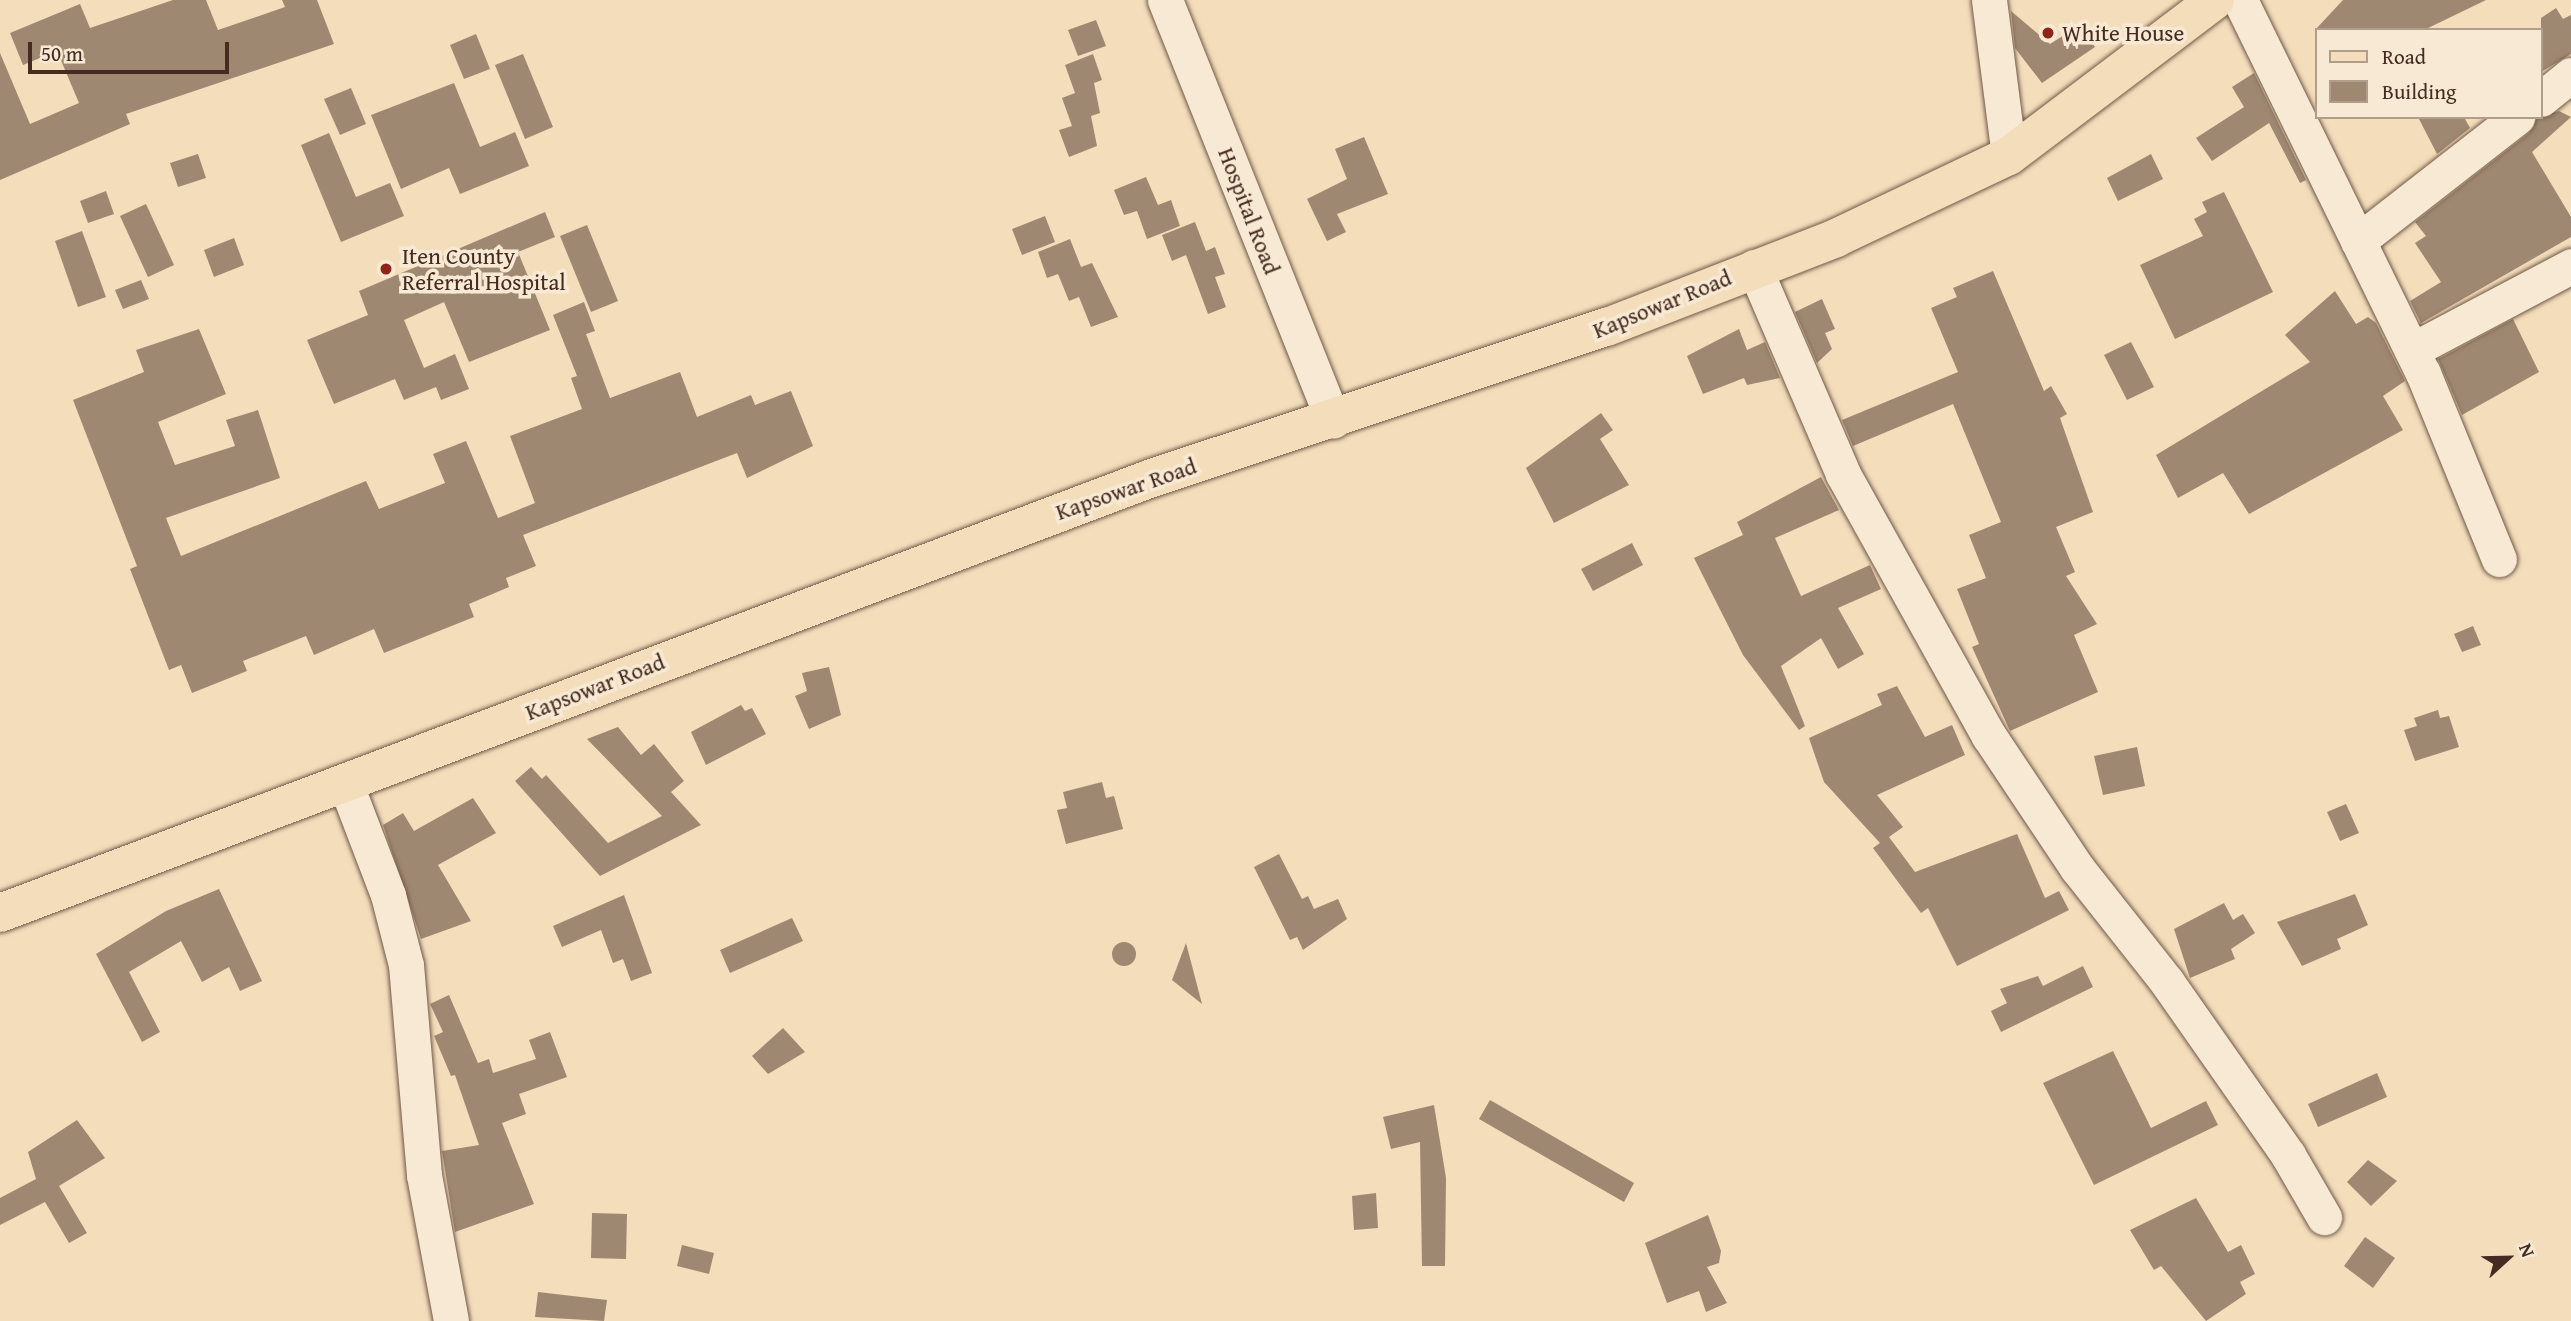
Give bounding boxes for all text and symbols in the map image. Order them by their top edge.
place label: White House [2062,19,2184,47]
marker: White House [2040,25,2056,41]
scale bar [32,28,233,72]
legend [2316,28,2543,119]
text: 50 m [41,38,83,69]
text: Road [2382,41,2426,72]
text: Building [2382,76,2456,107]
street label: Hospital Road [1212,144,1286,278]
place label: Iten County Referral Hospital [402,242,566,296]
marker: Iten County Referral Hospital [376,259,396,279]
street label: Kapsowar Road [1589,264,1735,344]
street label: Kapsowar Road [1052,452,1200,526]
street label: Kapsowar Road [521,648,669,726]
north arrow [2473,1223,2543,1293]
text: N [2512,1239,2543,1261]

